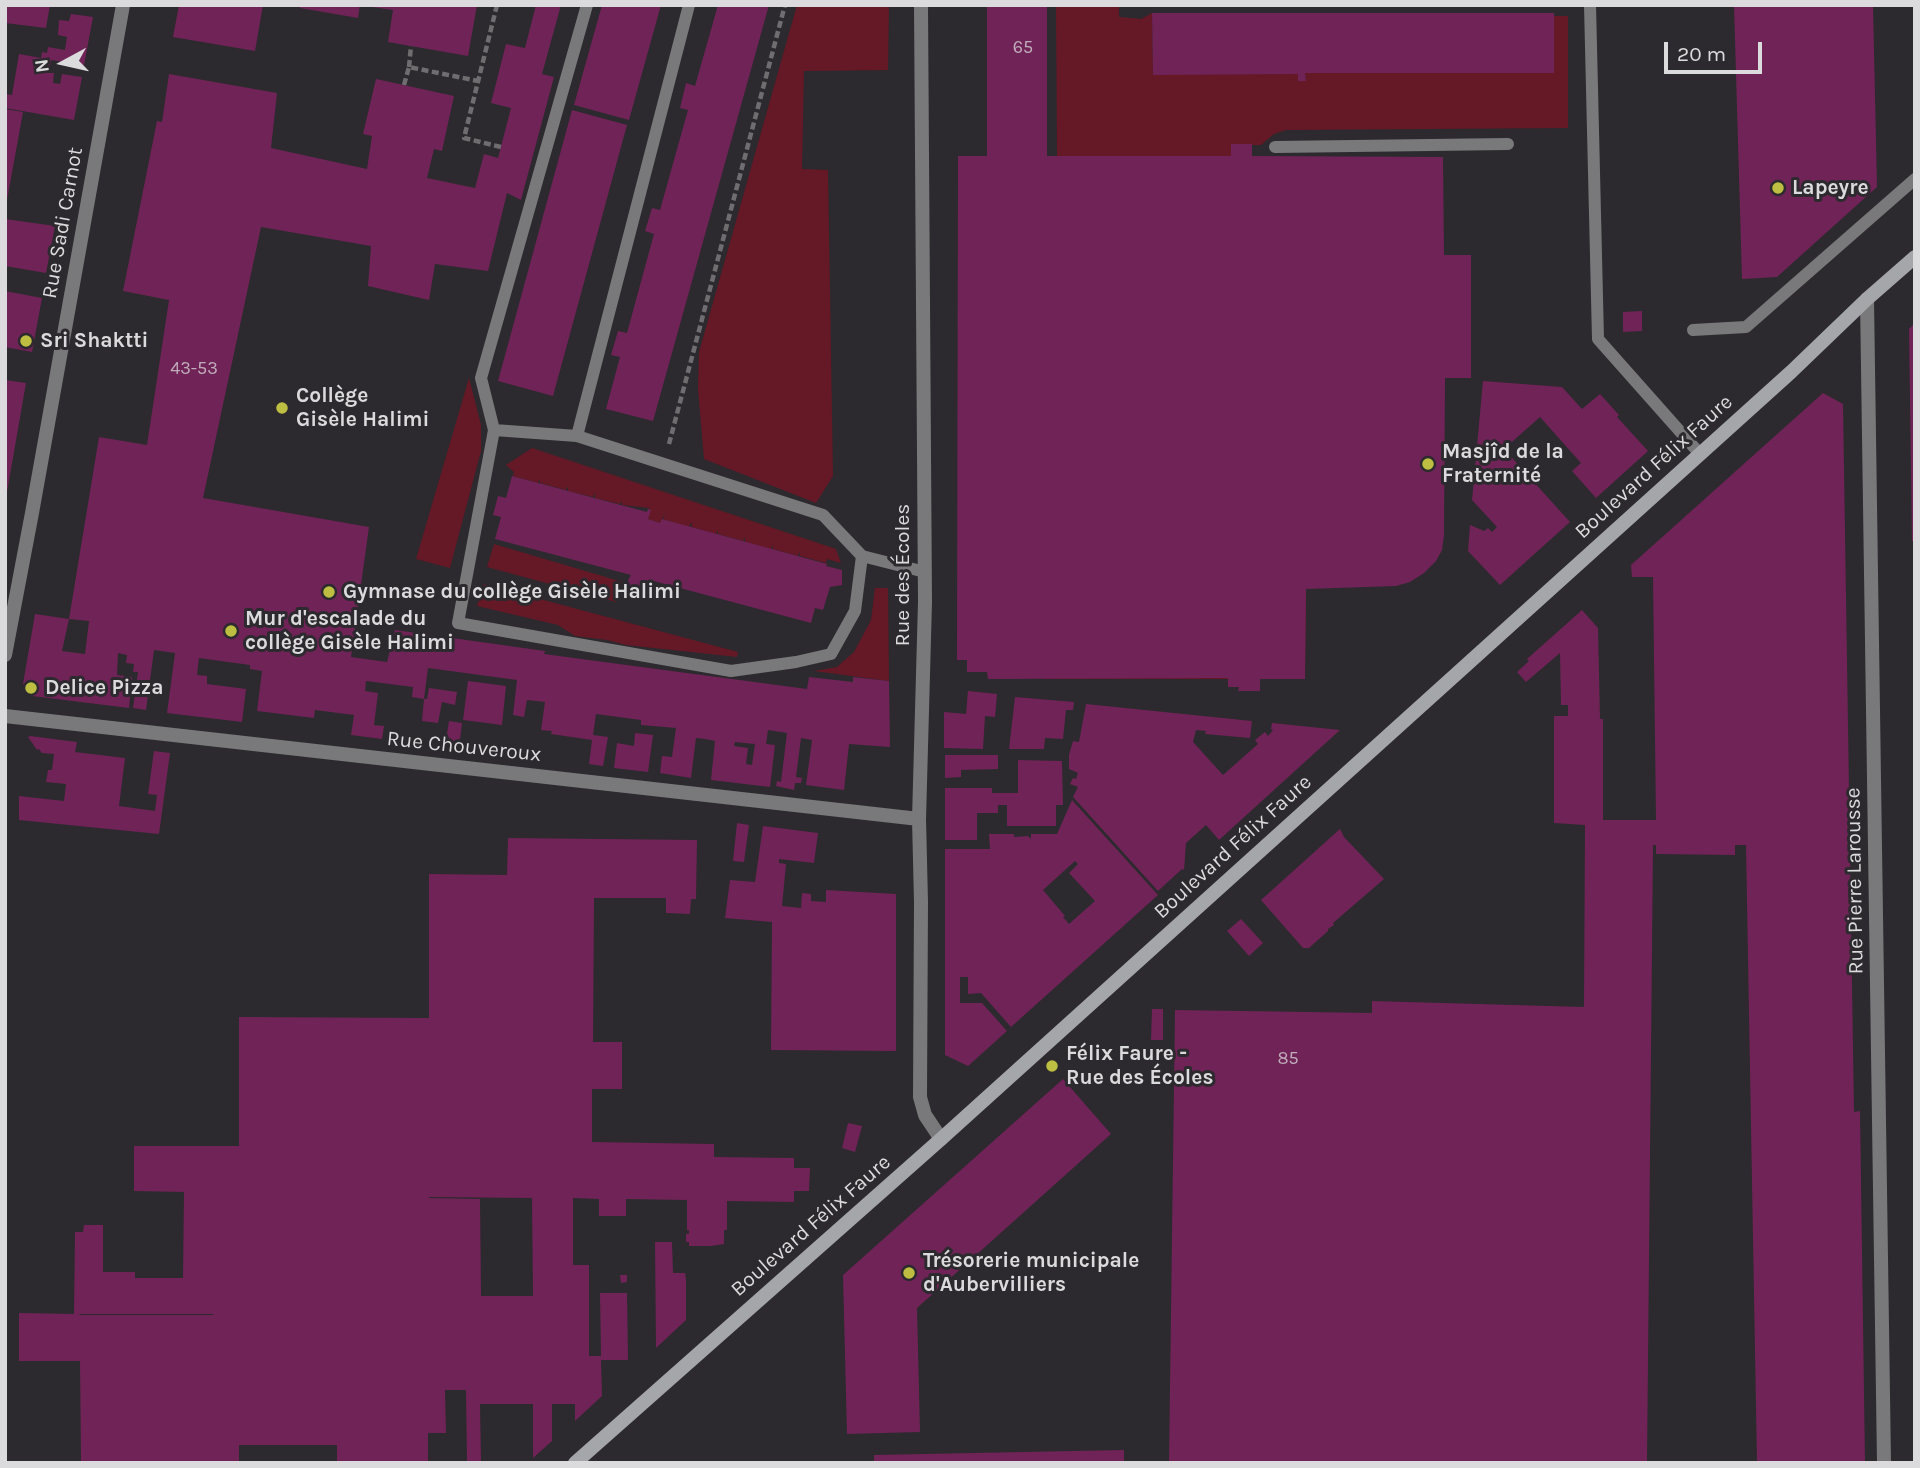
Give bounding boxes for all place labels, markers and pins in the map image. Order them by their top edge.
place label: Lapeyre [1792,175,1869,201]
marker: Lapeyre [1770,180,1786,196]
place label: Sri Shaktti [40,328,148,354]
marker: Sri Shaktti [18,333,34,349]
place label: Collège Gisèle Halimi [296,383,429,433]
marker: Collège Gisèle Halimi [274,400,290,416]
place label: Masjîd de la Fraternité [1442,439,1564,489]
marker: Masjîd de la Fraternité [1420,456,1436,472]
place label: Gymnase du collège Gisèle Halimi [343,579,681,605]
marker: Gymnase du collège Gisèle Halimi [321,584,337,600]
place label: Mur d'escalade du collège Gisèle Halimi [245,606,454,656]
marker: Mur d'escalade du collège Gisèle Halimi [223,623,239,639]
place label: Delice Pizza [45,675,164,701]
marker: Delice Pizza [23,680,39,696]
place label: Félix Faure - Rue des Écoles [1066,1041,1213,1091]
marker: Félix Faure - Rue des Écoles [1044,1058,1060,1074]
place label: Trésorerie municipale d'Aubervilliers [923,1248,1139,1298]
marker: Trésorerie municipale d'Aubervilliers [901,1265,917,1281]

